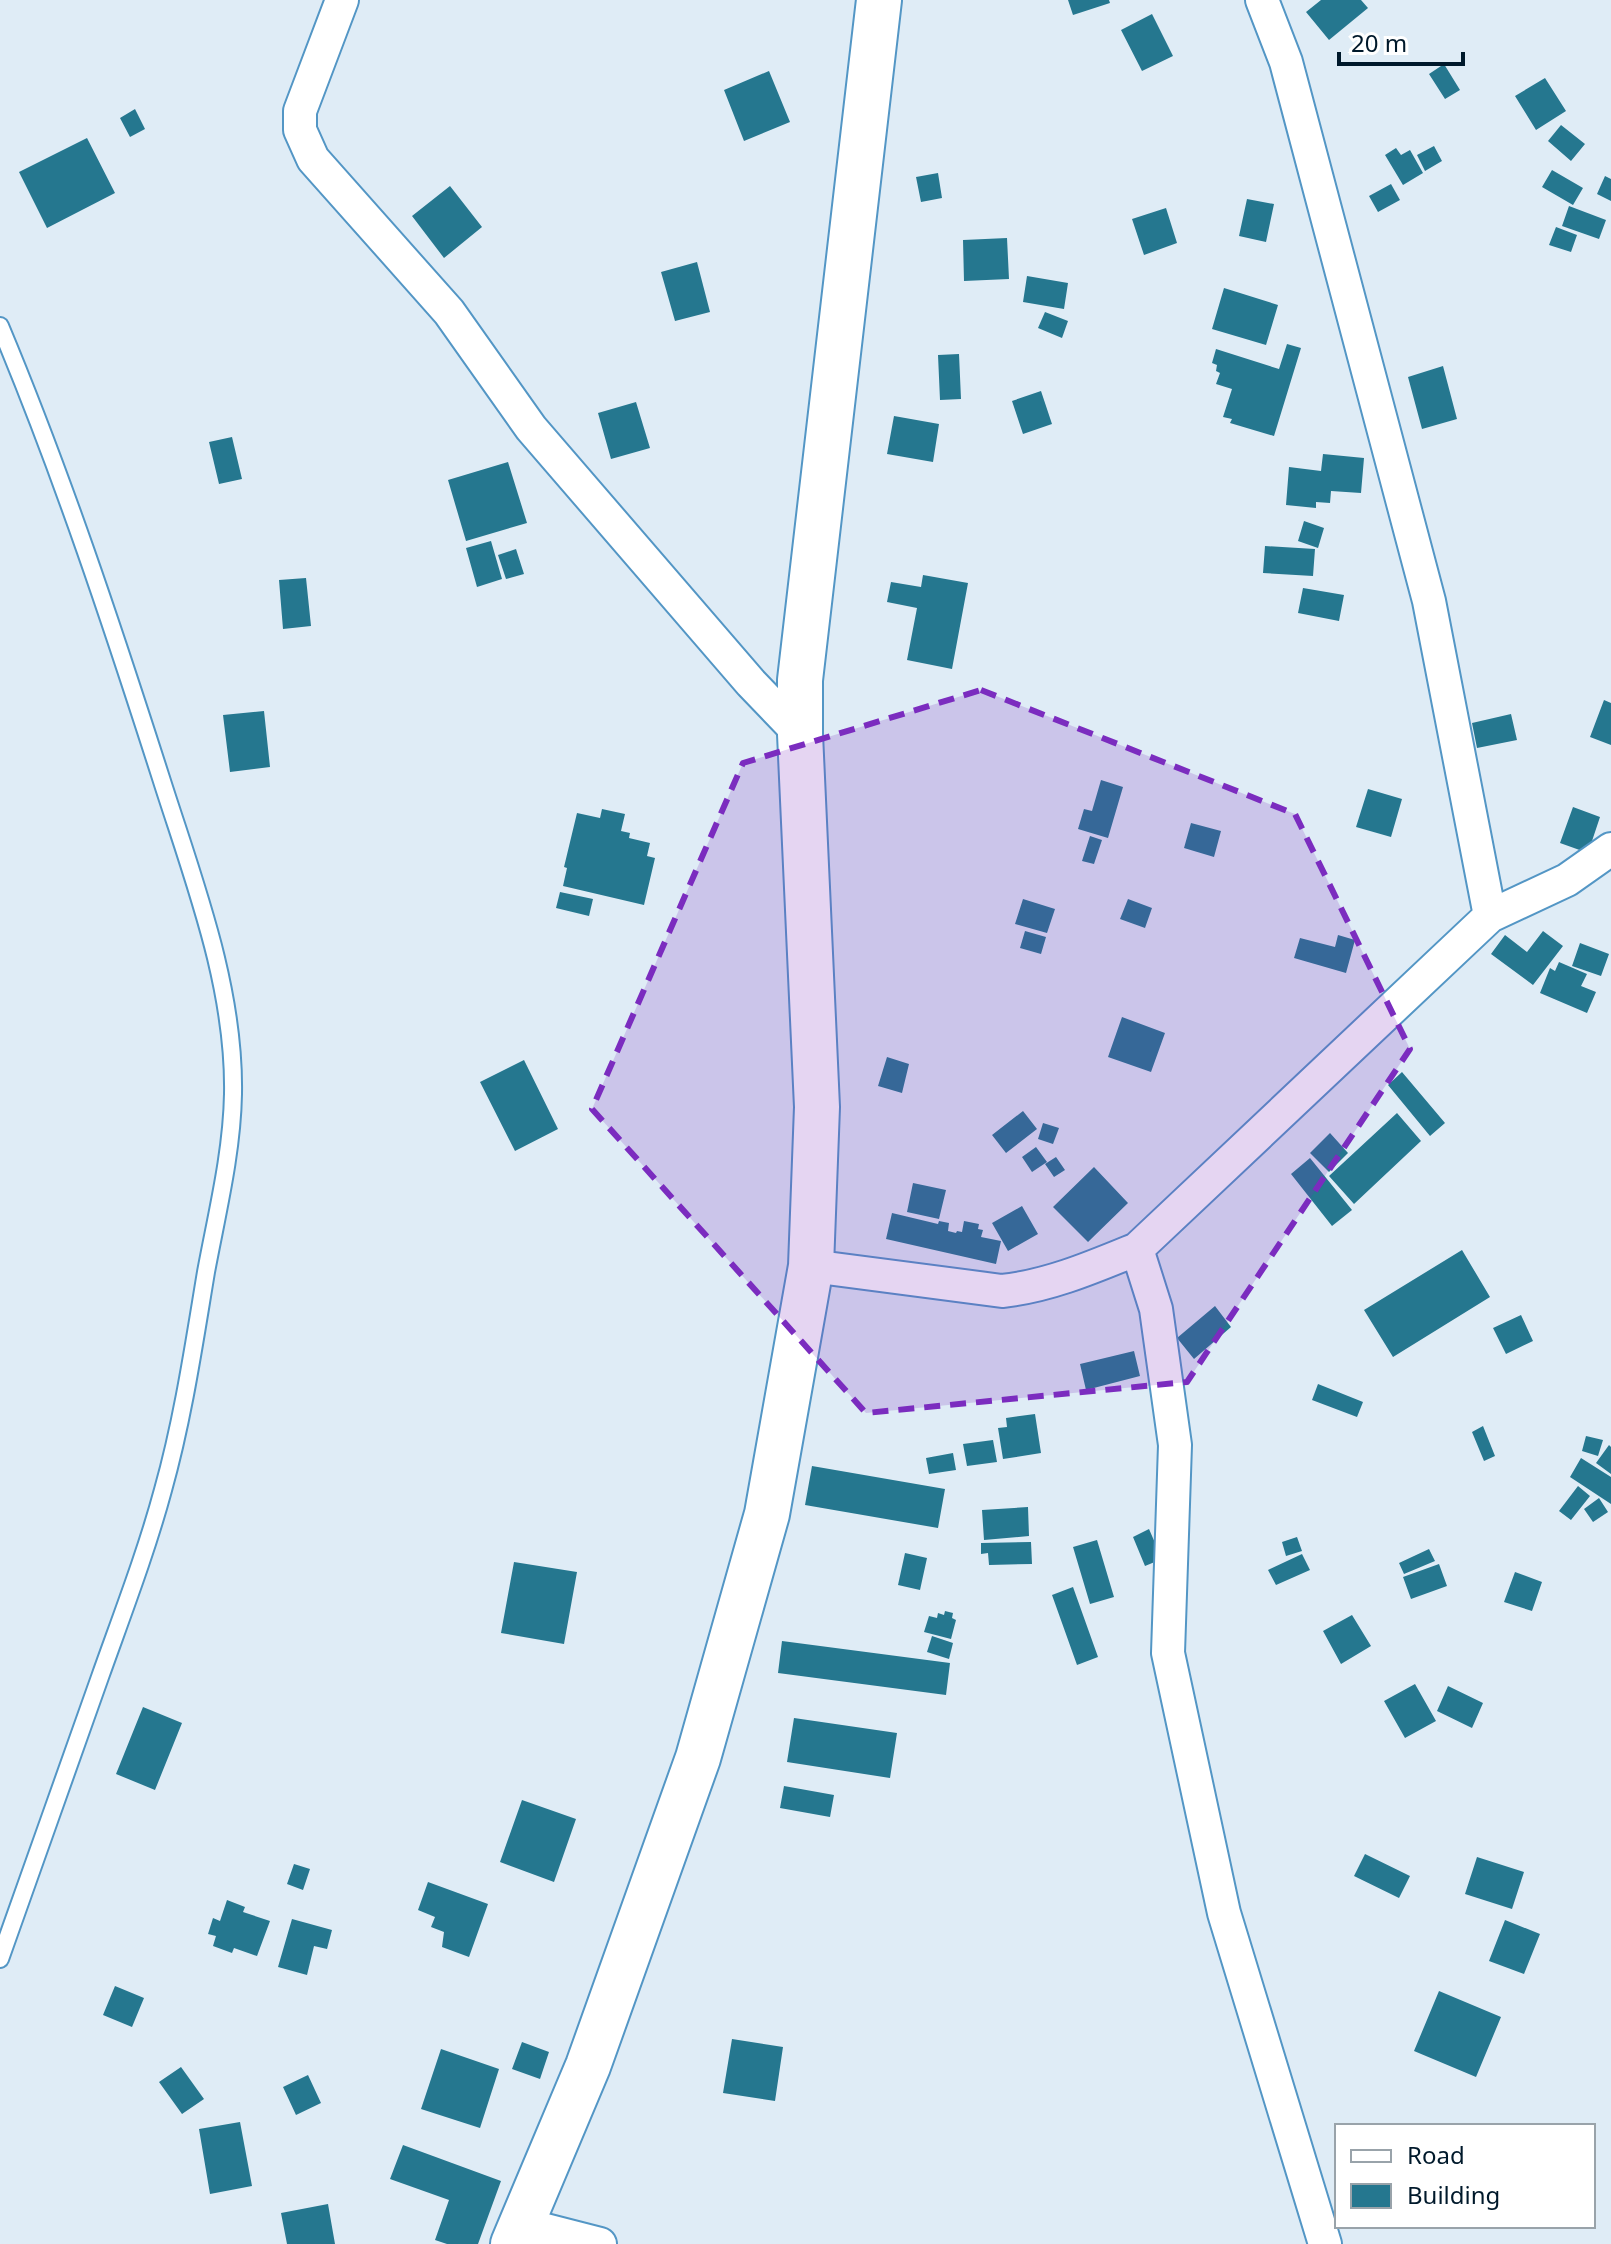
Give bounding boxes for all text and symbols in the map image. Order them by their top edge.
scale bar [1339,16,1463,66]
text: 20 m [1351,26,1407,59]
legend [1335,2124,1595,2228]
text: Road [1407,2138,1465,2171]
text: Building [1407,2178,1500,2211]

